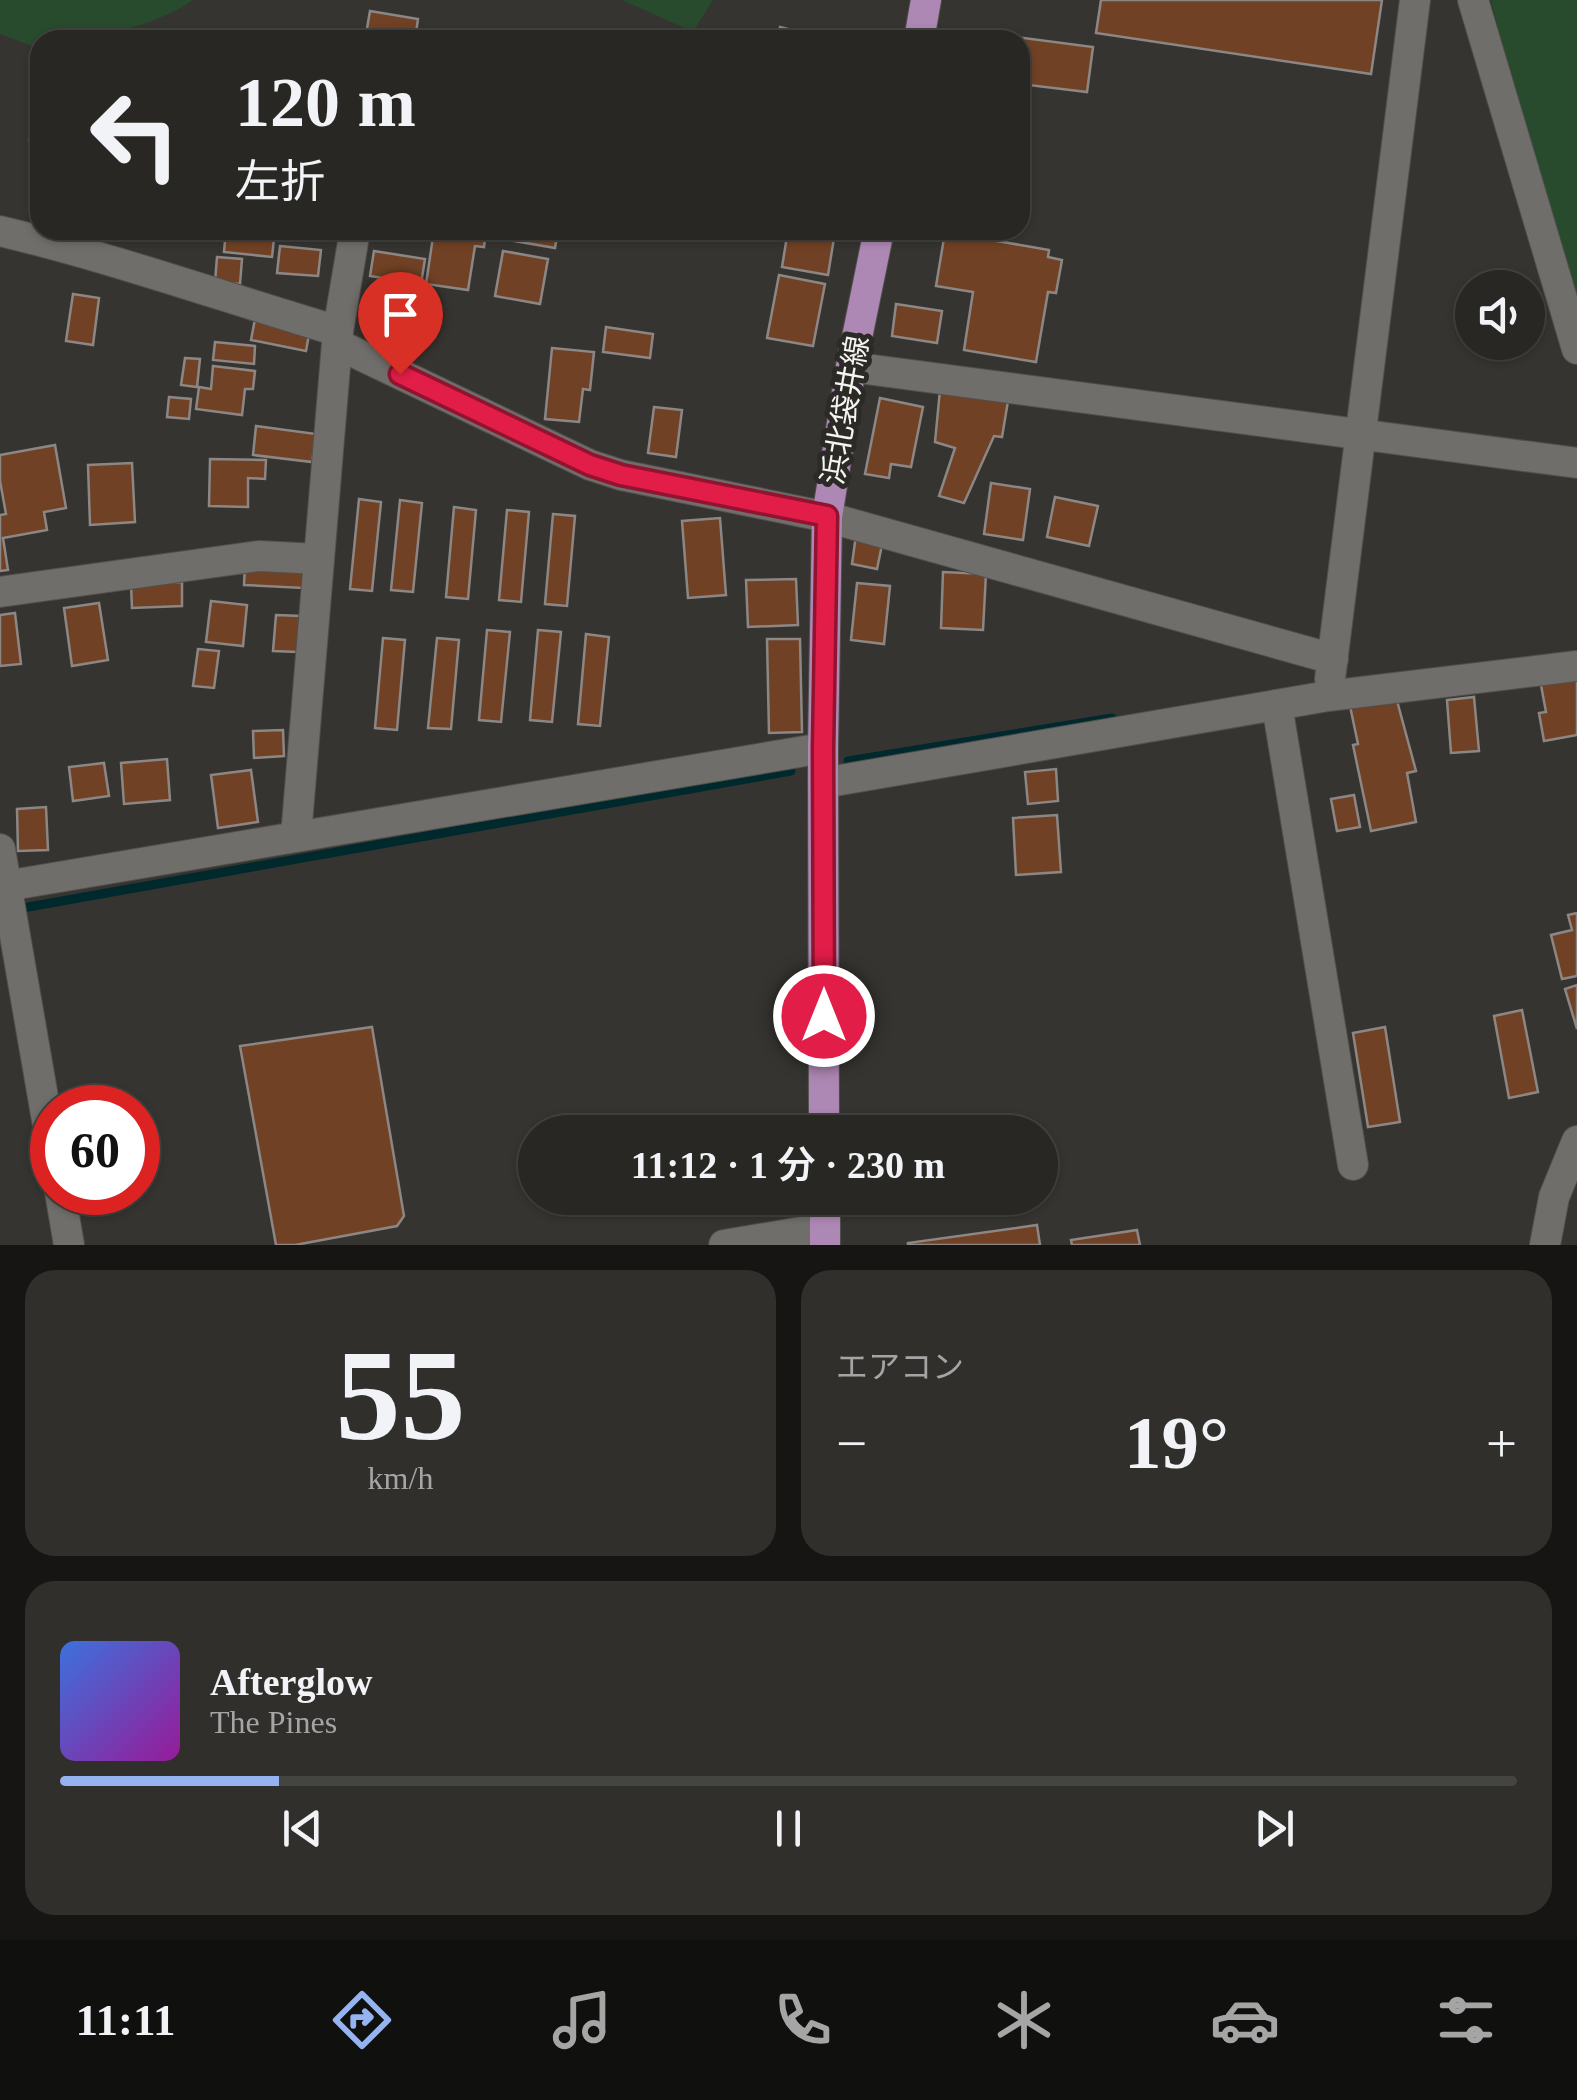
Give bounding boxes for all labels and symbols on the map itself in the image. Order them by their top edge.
pin [358,272,443,375]
street label: 浜北袋井線 [816,333,874,487]
position arrow [772,964,876,1068]
speed limit sign: 60 [30,1085,160,1215]

